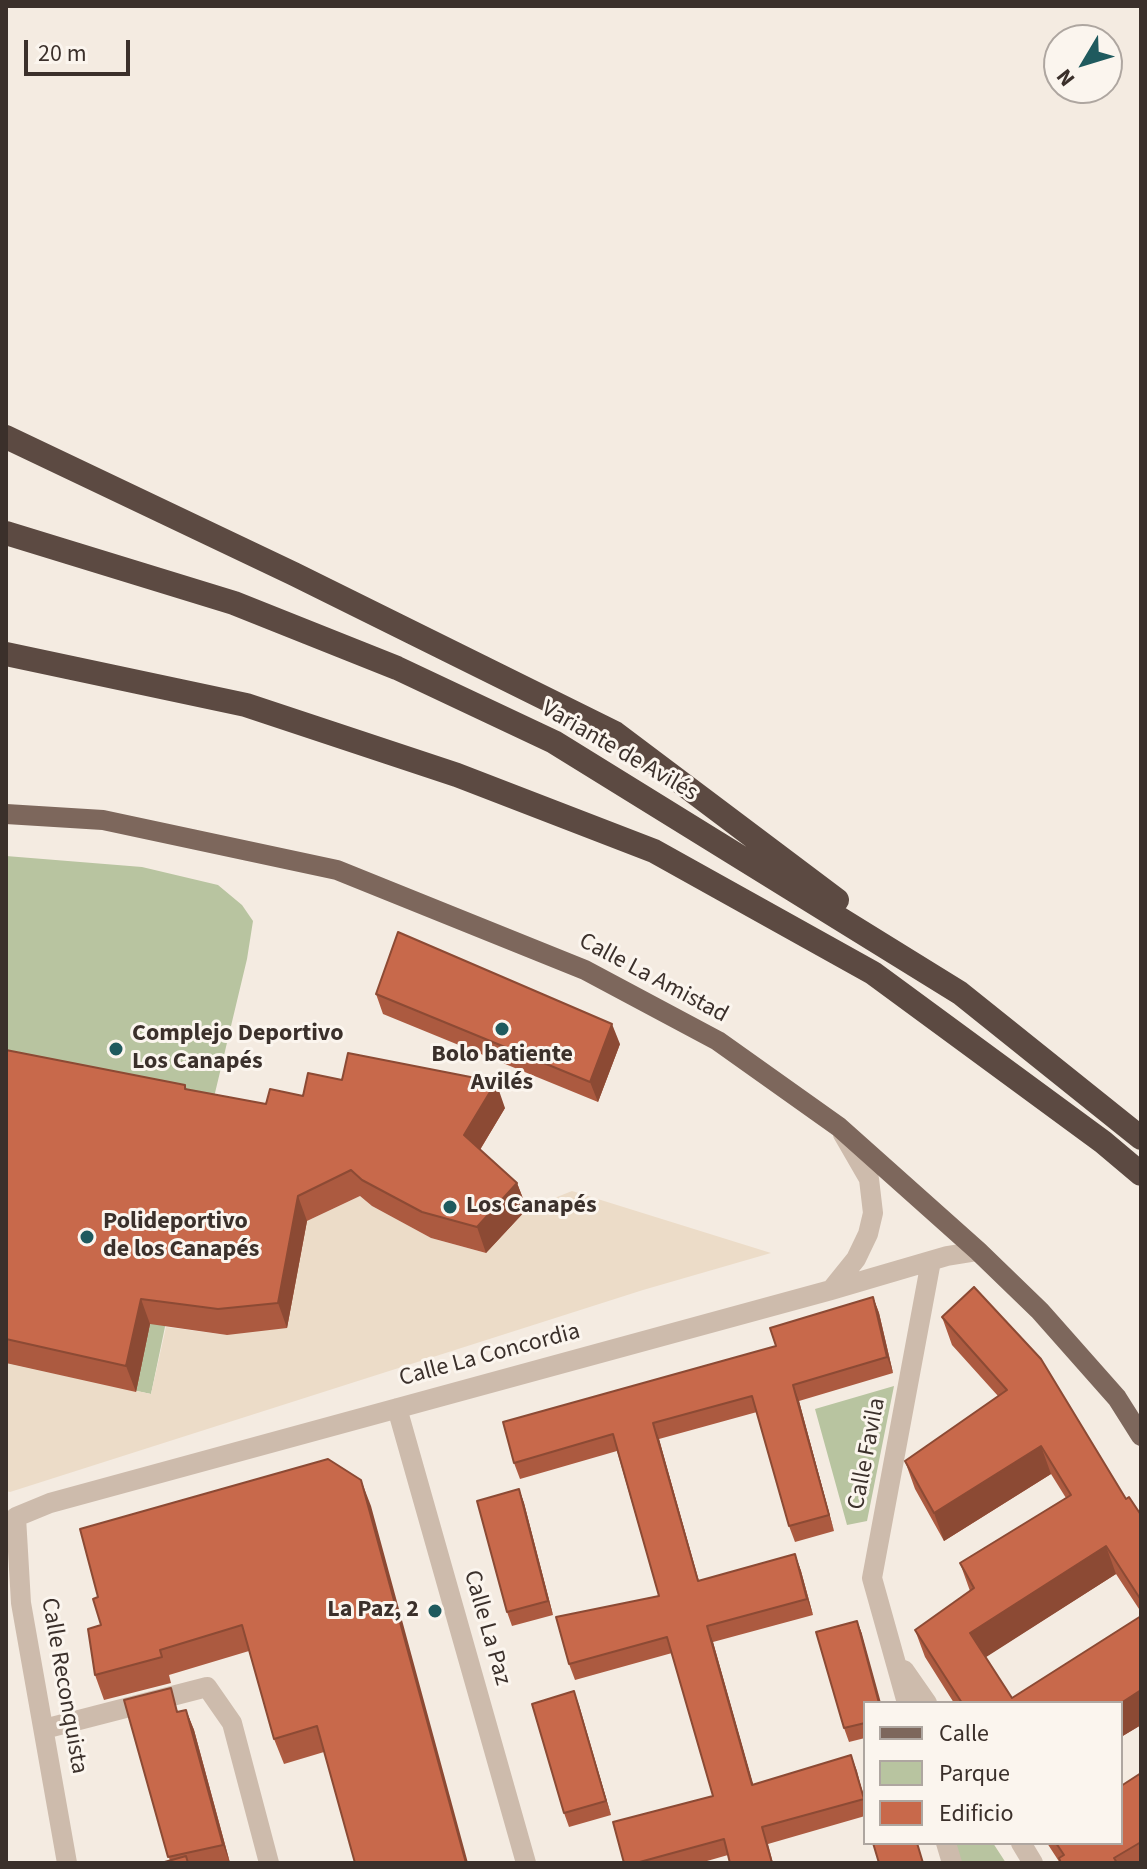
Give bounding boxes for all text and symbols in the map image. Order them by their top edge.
scale bar [28,24,134,74]
north arrow [1043,24,1123,104]
text: 20 m [38,36,87,71]
text: N [1049,62,1083,93]
street label: Variante de Avilés [536,696,702,808]
street label: Calle La Amistad [574,928,732,1030]
marker: Bolo batiente Avilés [493,1020,511,1038]
place label: Complejo Deportivo Los Canapés [132,1021,343,1077]
marker: Complejo Deportivo Los Canapés [107,1040,125,1058]
place label: Bolo batiente Avilés [431,1042,573,1098]
place label: Los Canapés [466,1193,597,1221]
marker: Los Canapés [441,1198,459,1216]
place label: Polideportivo de los Canapés [103,1209,259,1265]
marker: Polideportivo de los Canapés [78,1228,96,1246]
street label: Calle La Concordia [396,1318,584,1394]
street label: Calle Favila [843,1396,893,1512]
street label: Calle La Paz [456,1567,516,1689]
street label: Calle Reconquista [33,1596,93,1776]
place label: La Paz, 2 [327,1597,419,1625]
marker: La Paz, 2 [426,1602,444,1620]
legend [863,1701,1123,1845]
text: Calle [939,1716,989,1751]
text: Parque [939,1756,1010,1791]
text: Edificio [939,1796,1013,1831]

